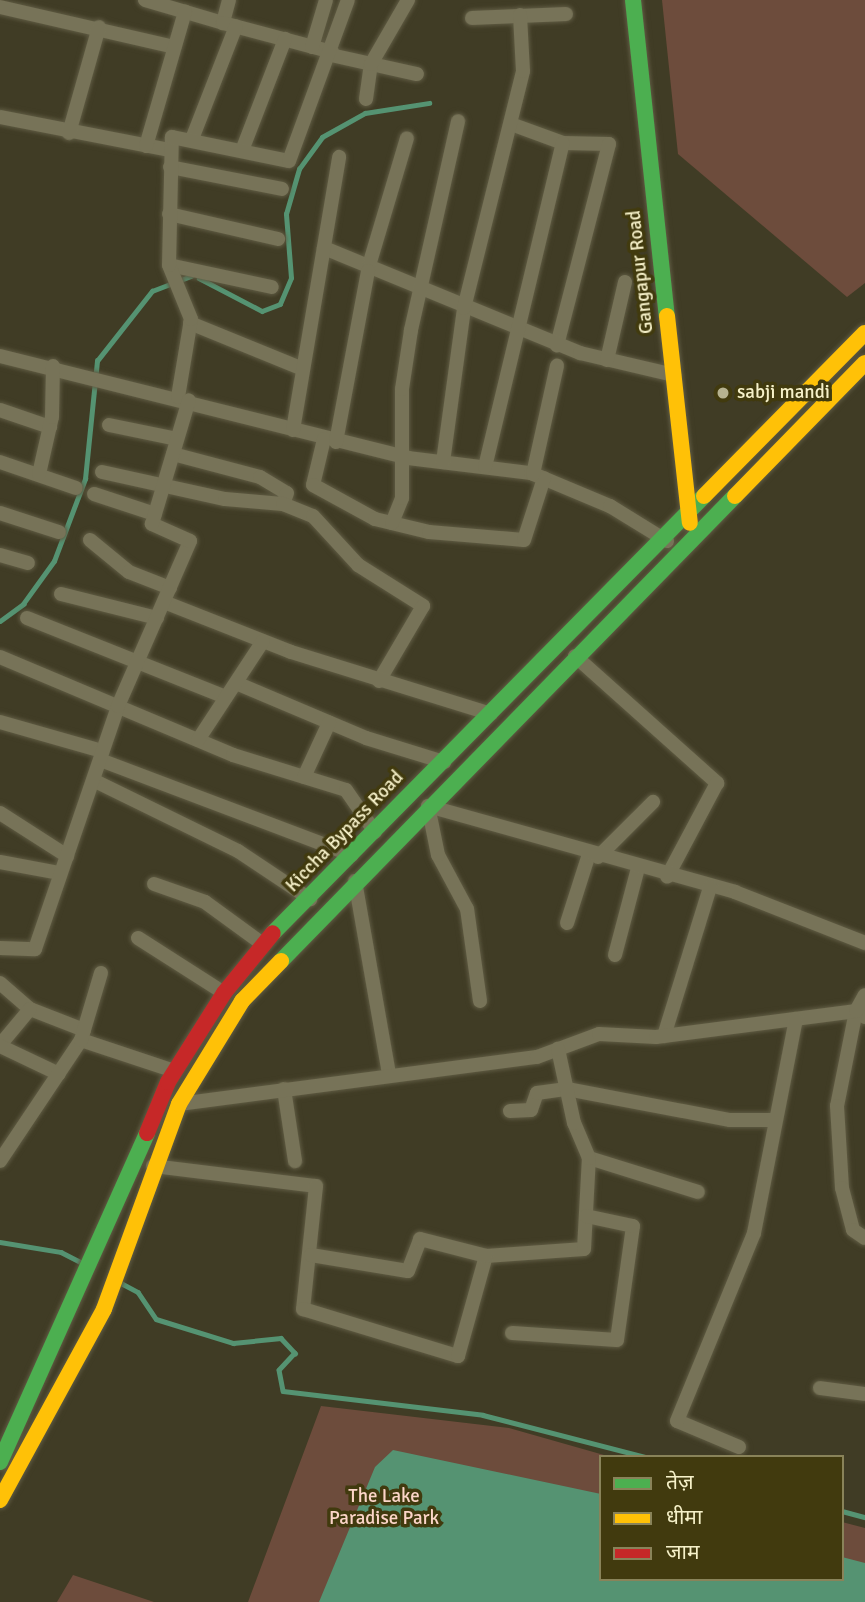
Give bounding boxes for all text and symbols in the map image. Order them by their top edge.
street label: Gangapur Road [623,209,659,335]
place label: sabji mandi [737,382,830,404]
marker: sabji mandi [715,385,731,401]
street label: Kiccha Bypass Road [281,767,409,897]
legend [599,1455,844,1581]
text: तेज़ [666,1469,694,1495]
park label: The Lake Paradise Park [329,1486,439,1530]
text: धीमा [666,1504,702,1530]
text: जाम [666,1539,700,1565]

